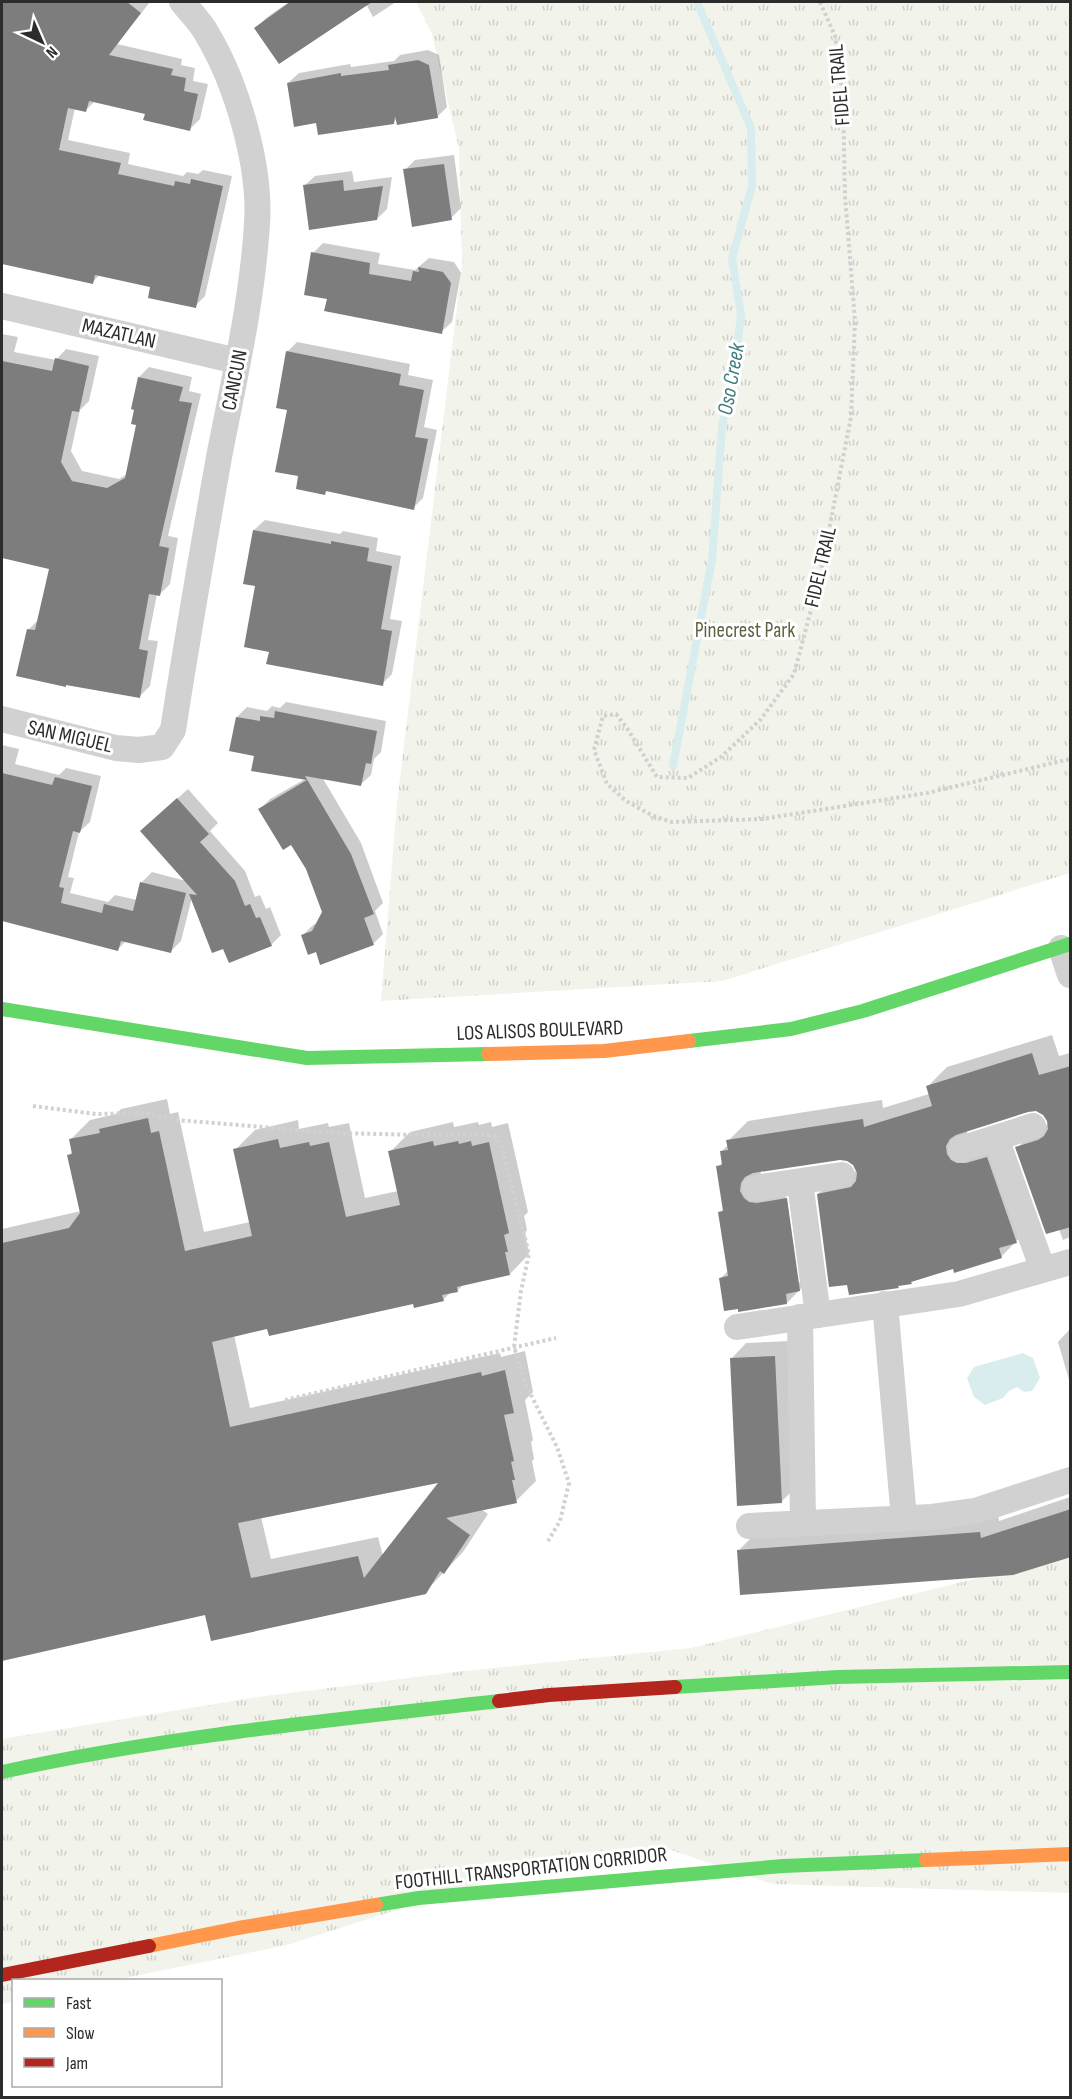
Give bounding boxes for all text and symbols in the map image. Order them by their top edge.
north arrow [12,12,72,72]
text: N [42,42,61,62]
street label: FIDEL TRAIL [823,43,856,127]
street label: MAZATLAN [80,313,158,354]
water label: Oso Creek [712,341,751,417]
street label: CANCUN [216,348,253,413]
street label: FIDEL TRAIL [799,524,842,610]
park label: Pinecrest Park [695,618,795,643]
street label: SAN MIGUEL [25,715,115,758]
street label: LOS ALISOS BOULEVARD [456,1015,624,1046]
street label: FOOTHILL TRANSPORTATION CORRIDOR [394,1842,669,1895]
legend [12,1979,222,2087]
text: Fast [66,1993,92,2014]
text: Slow [66,2023,95,2044]
text: Jam [65,2053,88,2074]

